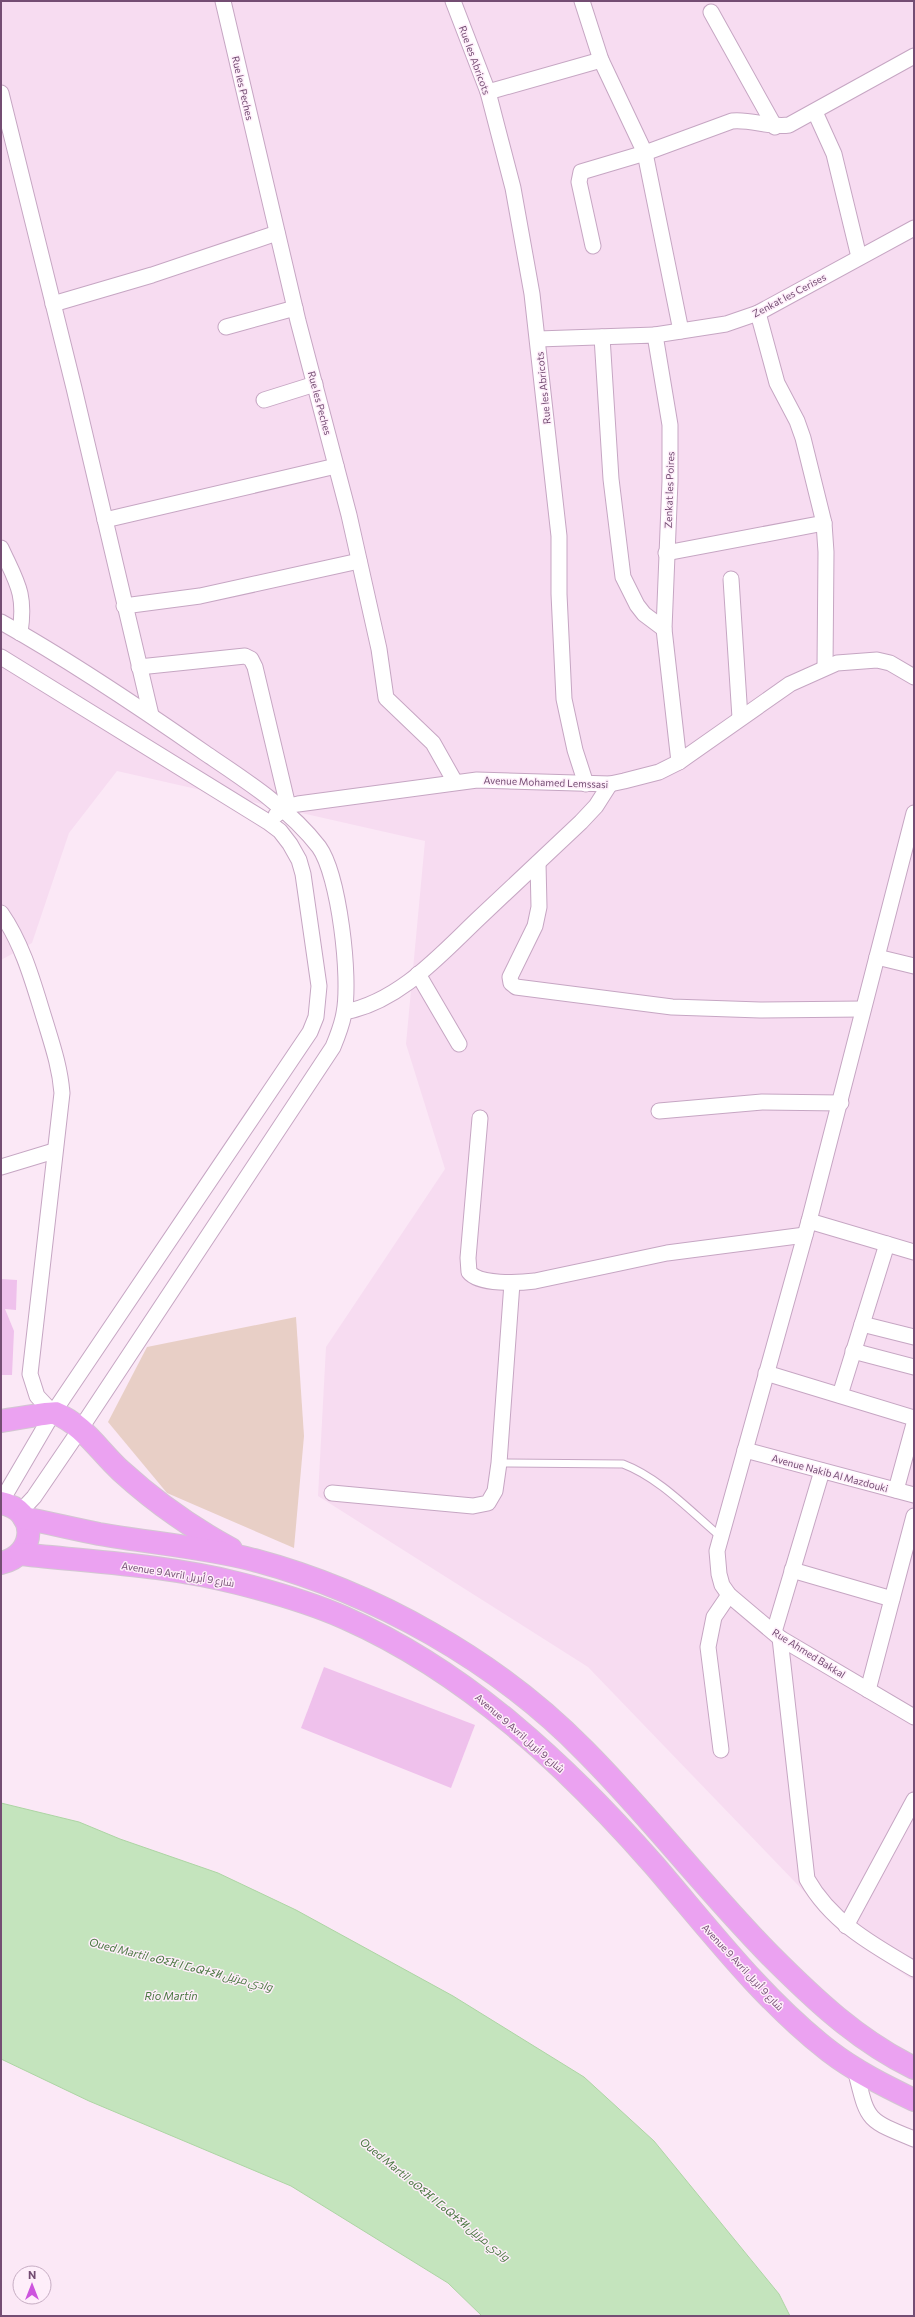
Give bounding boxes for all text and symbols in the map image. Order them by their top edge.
street label: Rue les Abricots [457,24,493,97]
street label: Rue les Peches [230,55,256,122]
street label: Zenkat les Cerises [750,270,828,319]
street label: Rue les Abricots [533,351,553,425]
street label: Rue les Peches [306,370,334,437]
street label: Zenkat les Poires [662,451,676,529]
street label: Avenue Mohamed Lemssasi [484,774,608,790]
street label: Avenue Nakib Al Mazdouki [770,1452,890,1494]
street label: Avenue 9 Avril شارع 9 أبريل [121,1559,235,1590]
street label: Rue Ahmed Bakkal [770,1626,848,1680]
street label: Avenue 9 Avril شارع 9 أبريل [472,1691,567,1776]
street label: Avenue 9 Avril شارع 9 أبريل [699,1921,786,2013]
water label: Oued Martil ⴰⵙⵉⴼ ⵏ ⵎⴰⵕⵜⵉⵍ وادي مرتيل [87,1935,275,1996]
water label: Río Martín [144,1989,198,2002]
water label: Oued Martil ⴰⵙⵉⴼ ⵏ ⵎⴰⵕⵜⵉⵍ وادي مرتيل [356,2135,513,2266]
north arrow [12,2265,52,2305]
text: N [28,2268,36,2281]

